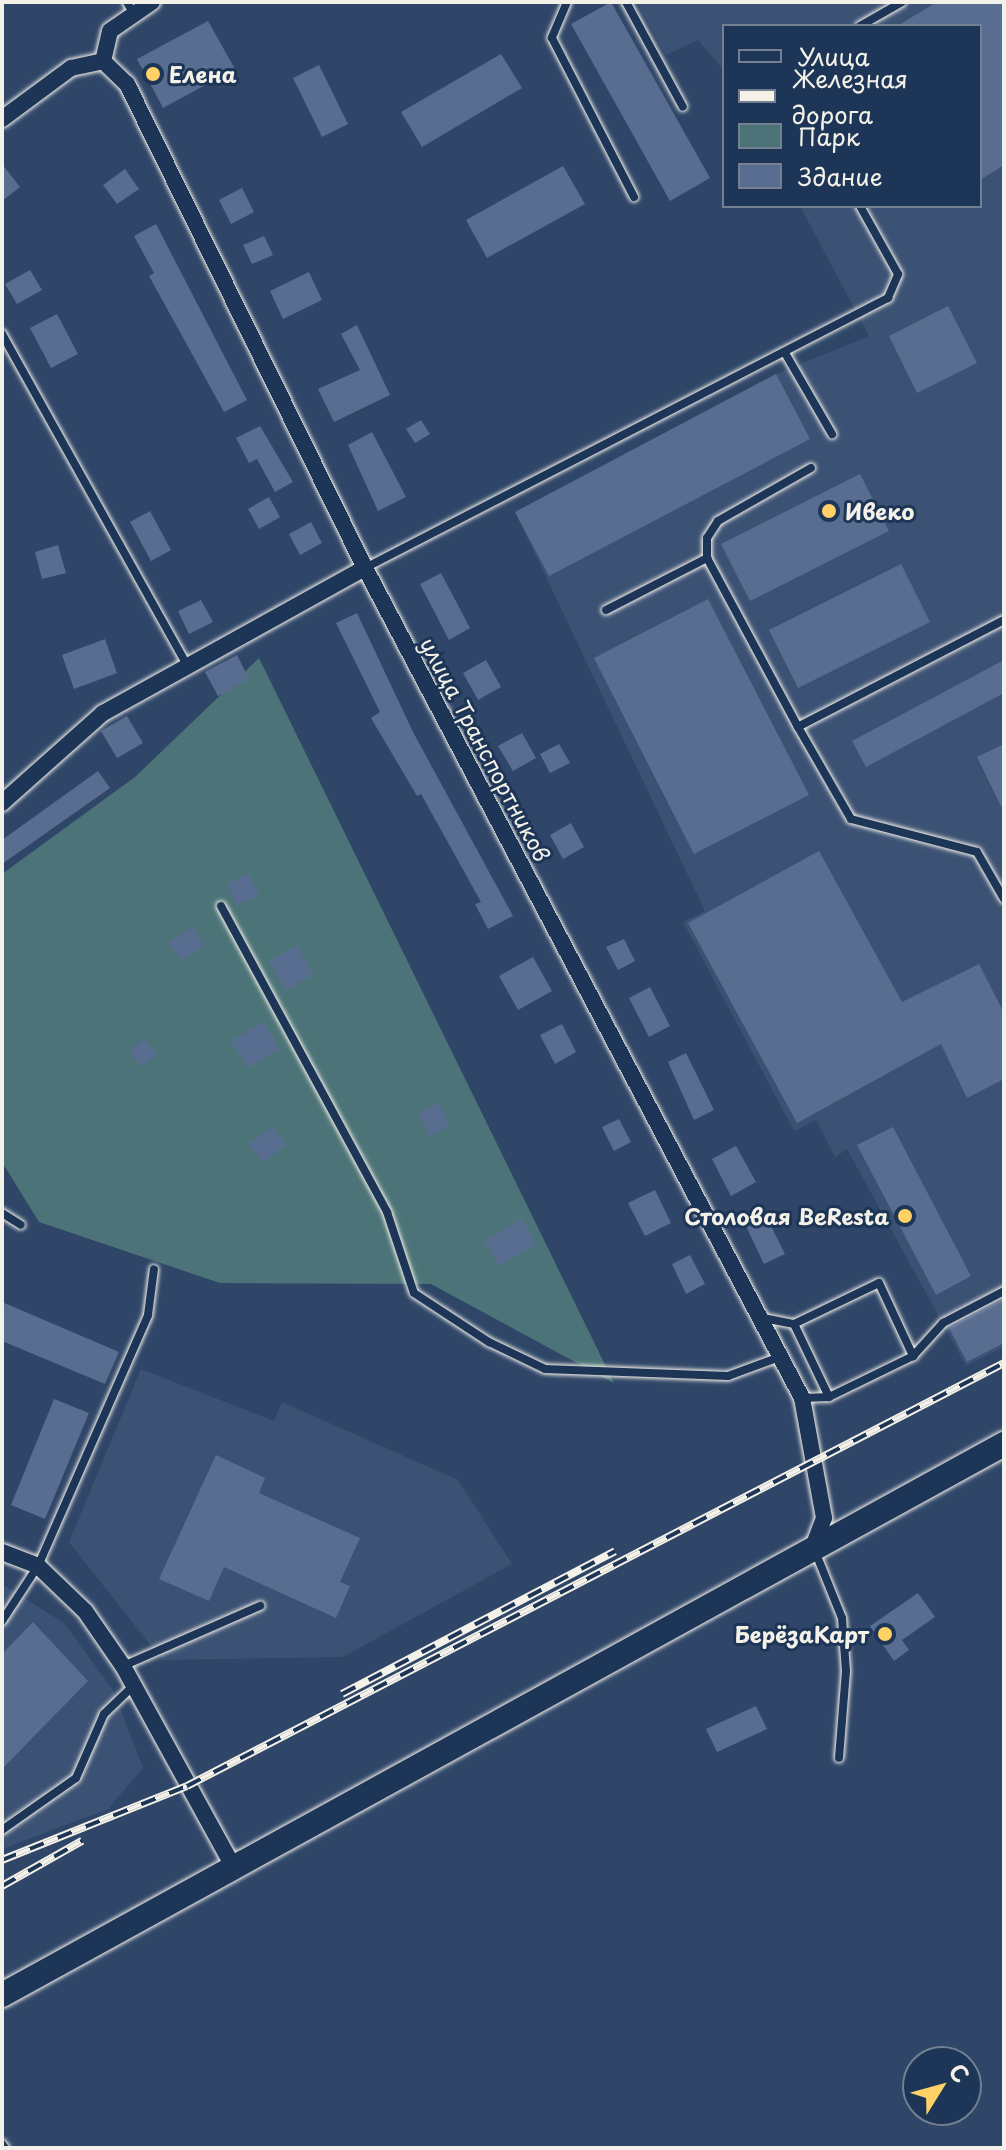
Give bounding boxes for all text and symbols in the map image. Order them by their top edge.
legend [722,24,982,208]
text: Улица [798,38,870,74]
text: Железная дорога [792,60,908,132]
place label: Елена [169,61,237,87]
marker: Елена [144,65,162,83]
text: Парк [798,118,860,154]
text: Здание [798,158,883,194]
place label: Ивеко [845,498,914,524]
marker: Ивеко [820,502,838,520]
street label: улица Транспортников [416,632,556,866]
place label: Столовая BeResta [685,1203,889,1229]
marker: Столовая BeResta [896,1207,914,1225]
place label: БерёзаКарт [735,1621,869,1647]
marker: БерёзаКарт [876,1625,894,1643]
north arrow [902,2046,982,2126]
text: С [942,2056,978,2089]

